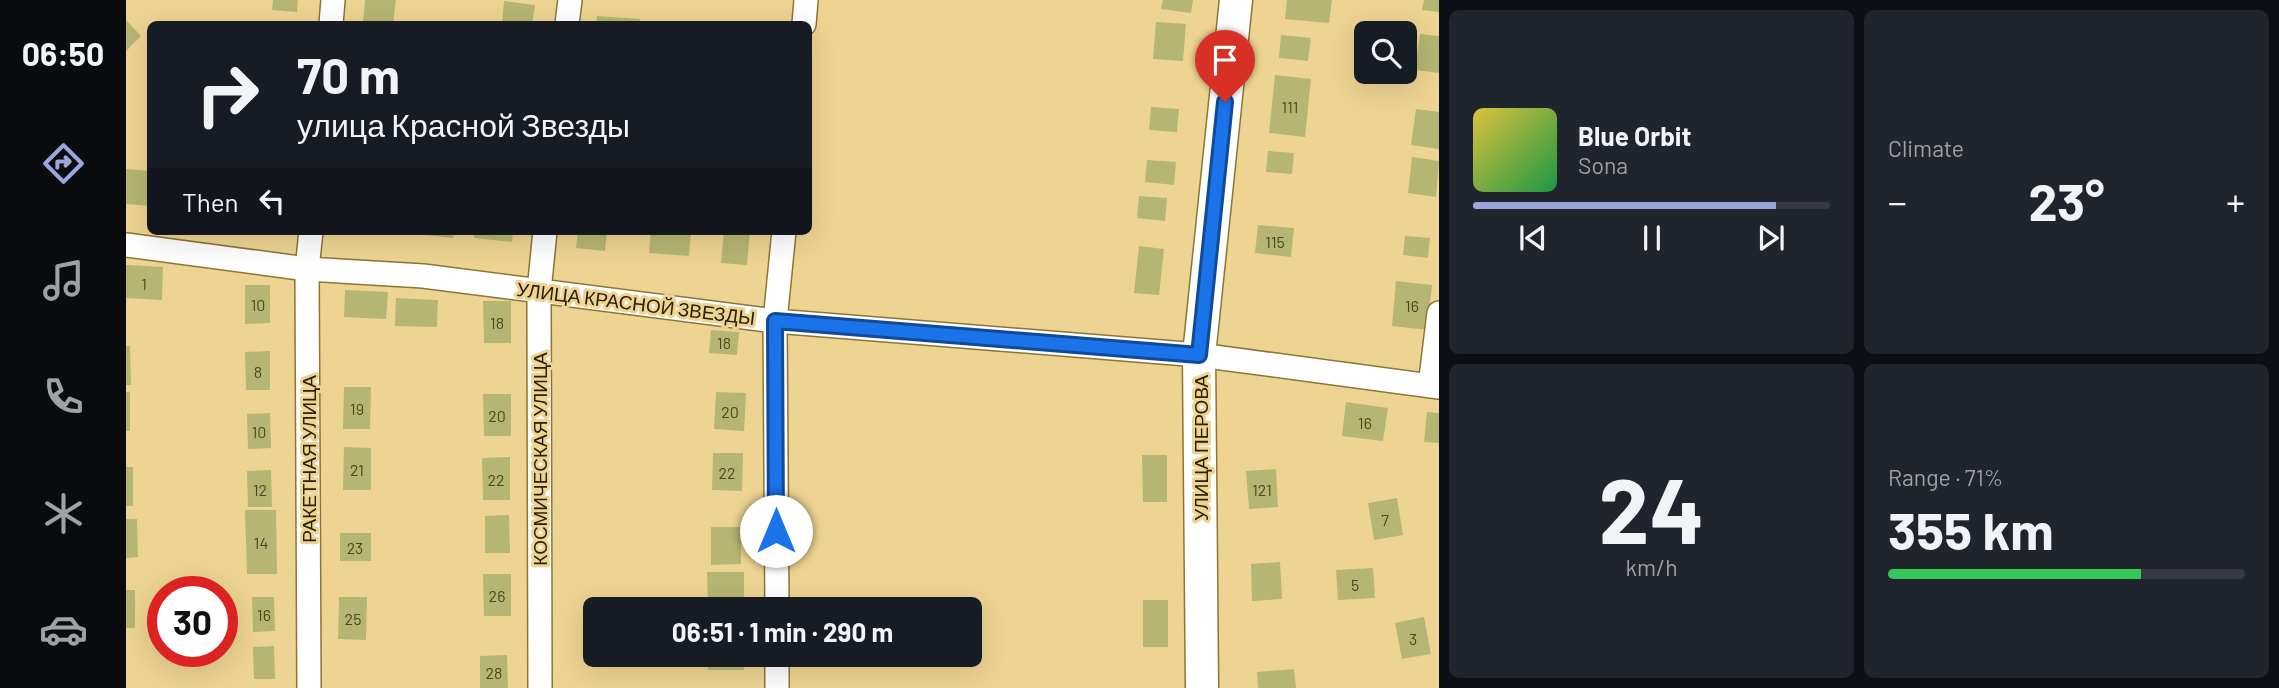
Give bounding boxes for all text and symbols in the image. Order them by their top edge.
map controls [1354,21,1417,84]
button: search [1354,21,1417,84]
pin [1195,30,1255,102]
text: 06:50 [22,34,104,72]
icon: arrive [1206,41,1244,79]
text: 70 m [297,45,400,104]
icon: right [182,49,273,140]
house number: 111 [1282,97,1298,116]
text: улица Красной Звезды [297,105,630,143]
text: Blue Orbit [1578,120,1691,151]
text: Climate [1888,134,1964,162]
icon: directions [39,139,88,188]
text: Sona [1578,151,1628,179]
text: 23° [2028,169,2105,231]
text: − [1888,178,1907,224]
text: + [2226,178,2245,224]
icon: left [253,182,291,220]
text: Then [182,186,239,217]
icon: previous [1514,219,1552,257]
icon: pause [1633,219,1671,257]
icon: next [1752,219,1790,257]
house number: 115 [1265,232,1285,251]
icon: music [39,256,88,305]
house number: 1 [141,274,147,293]
street label: УЛИЦА КРАСНОЙ ЗВЕЗДЫ [515,277,757,329]
house number: 10 [251,295,265,314]
house number: 16 [1405,296,1419,315]
house number: 18 [490,313,504,332]
house number: 18 [717,333,731,352]
street label: КОСМИЧЕСКАЯ УЛИЦА [528,352,551,566]
house number: 8 [254,362,262,381]
icon: phone [39,372,88,421]
street label: РАКЕТНАЯ УЛИЦА [297,375,320,543]
street label: УЛИЦА ПЕРОВА [1189,375,1212,521]
house number: 19 [350,399,364,418]
house number: 20 [721,402,739,421]
house number: 20 [488,406,506,425]
house number: 16 [1358,413,1372,432]
house number: 10 [252,422,266,441]
text: 24 [1598,453,1705,562]
house number: 21 [350,460,364,479]
house number: 22 [718,463,736,482]
text: Range · 71% [1888,463,2003,491]
house number: 22 [487,470,505,489]
house number: 12 [253,480,267,499]
house number: 121 [1252,480,1272,499]
icon: climate [39,489,88,538]
position arrow [739,494,813,568]
text: 355 km [1888,498,2054,560]
house number: 7 [1381,510,1389,529]
house number: 14 [254,533,268,552]
house number: 23 [347,538,363,557]
text: km/h [1625,553,1678,581]
house number: 5 [1351,575,1359,594]
speed limit sign: 30 [147,576,238,667]
house number: 26 [489,586,505,605]
icon: car [39,605,88,654]
house number: 16 [257,605,271,624]
house number: 25 [345,609,361,628]
text: 06:51 · 1 min · 290 m [672,616,893,647]
house number: 3 [1409,629,1417,648]
house number: 28 [486,663,502,682]

